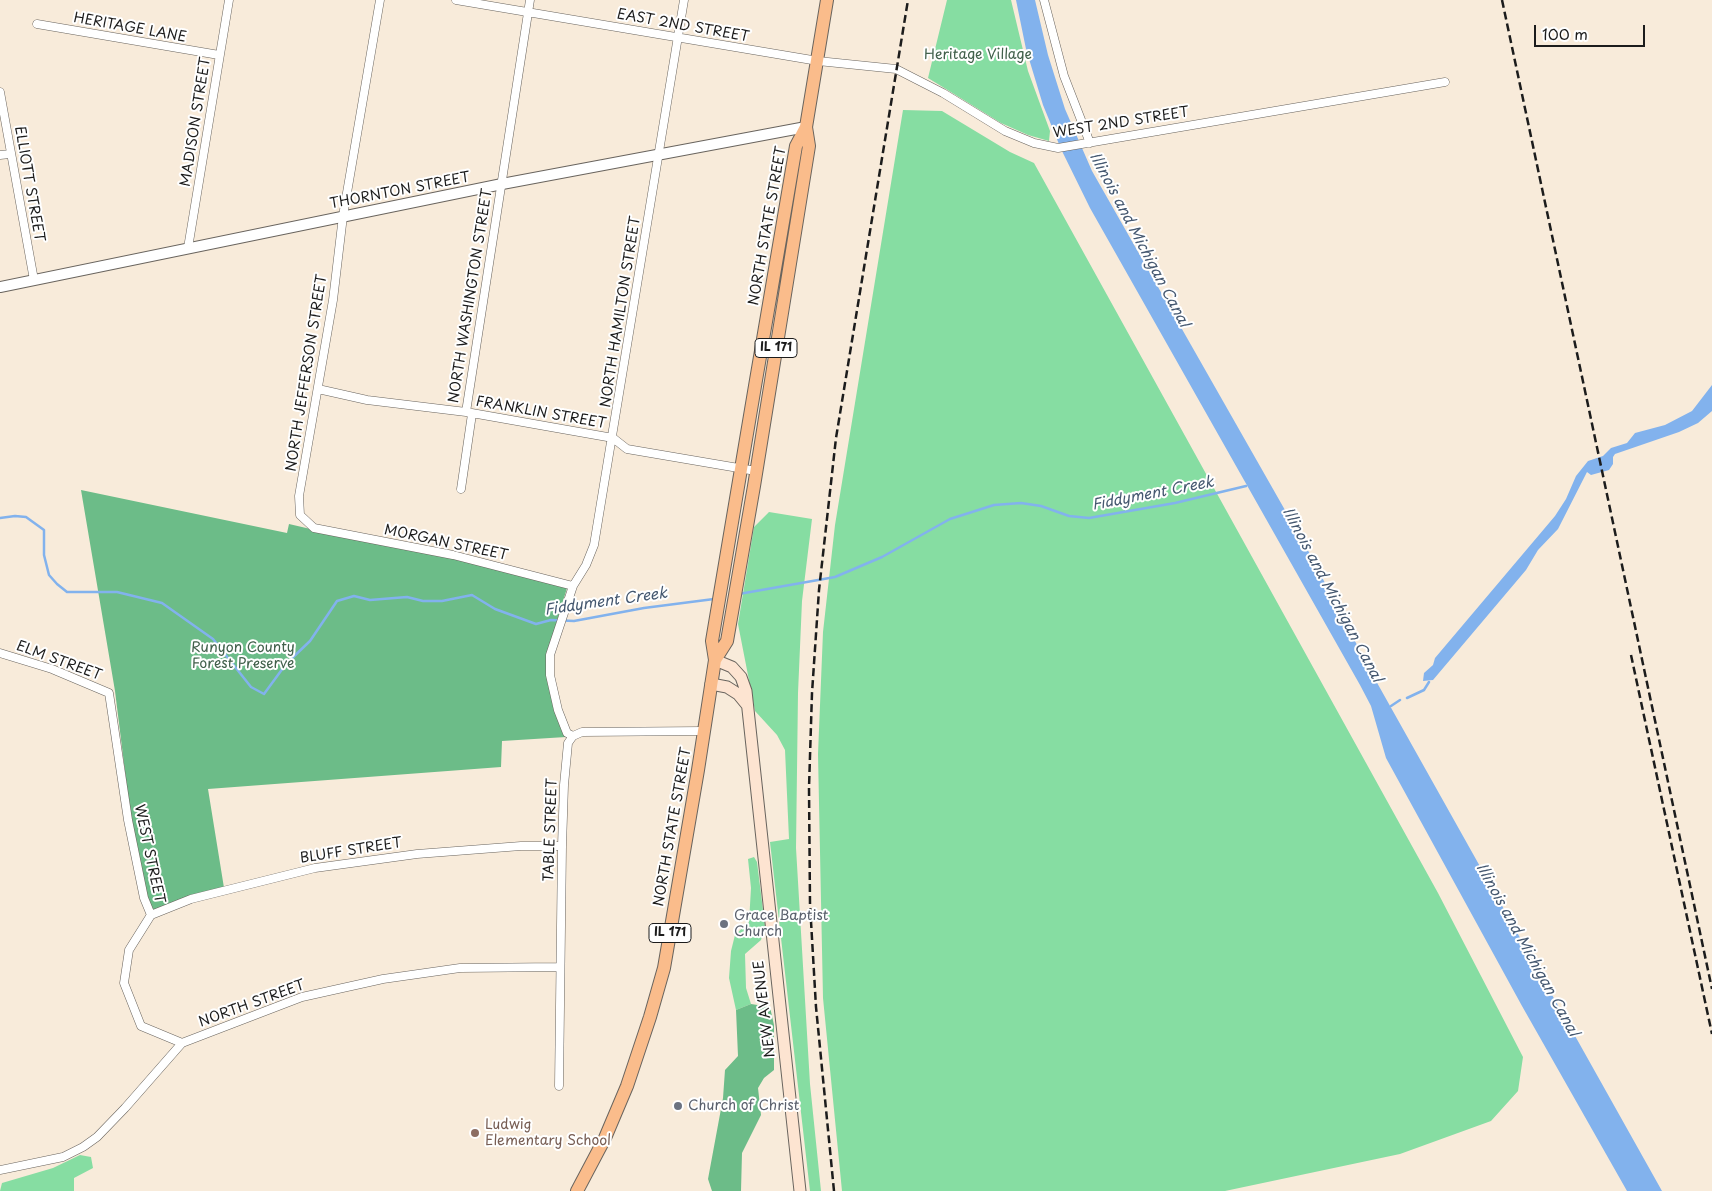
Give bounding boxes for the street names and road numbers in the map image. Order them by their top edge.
street label: EAST 2ND STREET [616,6,750,46]
street label: HERITAGE LANE [72,10,188,46]
street label: MADISON STREET [177,56,215,188]
street label: WEST 2ND STREET [1052,104,1190,142]
street label: ELLIOTT STREET [11,125,47,243]
street label: NORTH STATE STREET [746,145,790,307]
street label: THORNTON STREET [328,169,472,213]
street label: NORTH WASHINGTON STREET [446,188,496,404]
street label: NORTH HAMILTON STREET [598,215,644,409]
street label: NORTH JEFFERSON STREET [283,273,331,473]
road number: IL 171 [755,338,797,358]
street label: FRANKLIN STREET [475,393,607,433]
street label: MORGAN STREET [383,522,509,564]
street label: ELM STREET [14,638,104,684]
street label: NORTH STATE STREET [651,746,695,908]
street label: TABLE STREET [541,778,561,882]
street label: WEST STREET [130,803,168,905]
street label: BLUFF STREET [299,835,403,867]
road number: IL 171 [649,924,691,942]
street label: NEW AVENUE [751,959,779,1059]
street label: NORTH STREET [197,977,307,1031]

